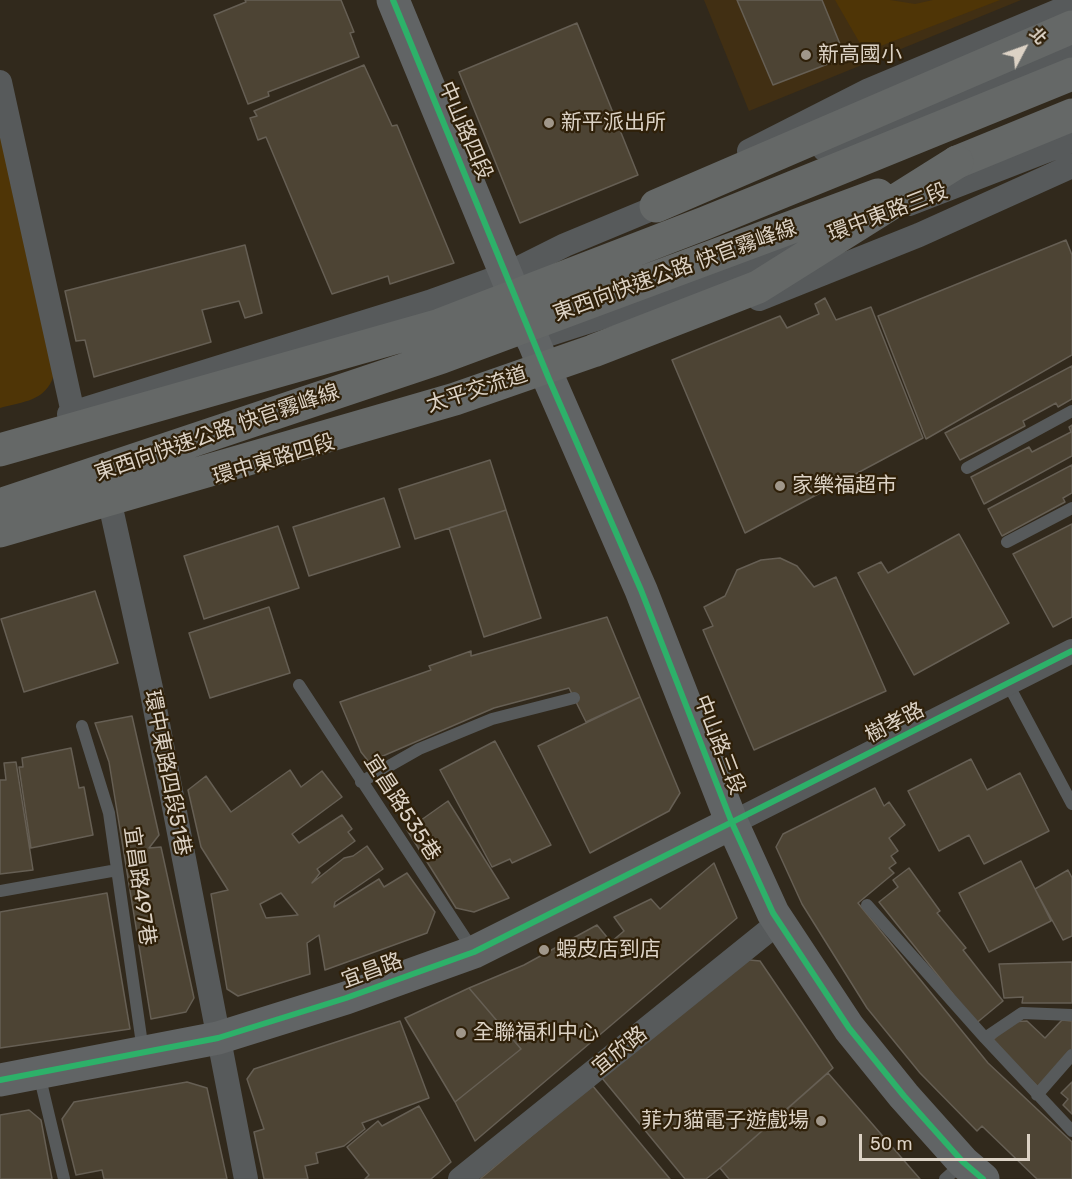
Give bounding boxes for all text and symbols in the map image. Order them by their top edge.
north arrow [994,18,1054,78]
text: 北 [1026,24,1050,48]
place label: 新高國小 [818,42,902,68]
marker: 新高國小 [799,48,813,62]
street label: 中山路四段 [433,78,497,184]
place label: 新平派出所 [561,110,666,136]
marker: 新平派出所 [542,116,556,130]
street label: 環中東路三段 [825,179,951,247]
street label: 東西向快速公路 快官霧峰線 [550,215,800,327]
street label: 太平交流道 [423,362,531,418]
street label: 東西向快速公路 快官霧峰線 [91,379,343,487]
street label: 環中東路四段 [210,430,338,490]
place label: 家樂福超市 [792,473,897,499]
marker: 家樂福超市 [773,479,787,493]
street label: 環中東路四段51巷 [139,688,195,858]
street label: 中山路三段 [688,691,750,799]
street label: 樹孝路 [861,697,929,749]
street label: 宜昌路535巷 [358,750,446,866]
street label: 宜昌路497巷 [118,825,160,947]
place label: 蝦皮店到店 [556,937,661,963]
marker: 蝦皮店到店 [537,943,551,957]
street label: 宜昌路 [338,948,406,994]
place label: 全聯福利中心 [473,1020,599,1046]
street label: 宜欣路 [588,1021,652,1081]
marker: 全聯福利中心 [454,1026,468,1040]
place label: 菲力貓電子遊戲場 [641,1108,809,1134]
marker: 菲力貓電子遊戲場 [814,1114,828,1128]
scale bar [862,1122,1033,1160]
text: 50 m [870,1133,913,1155]

